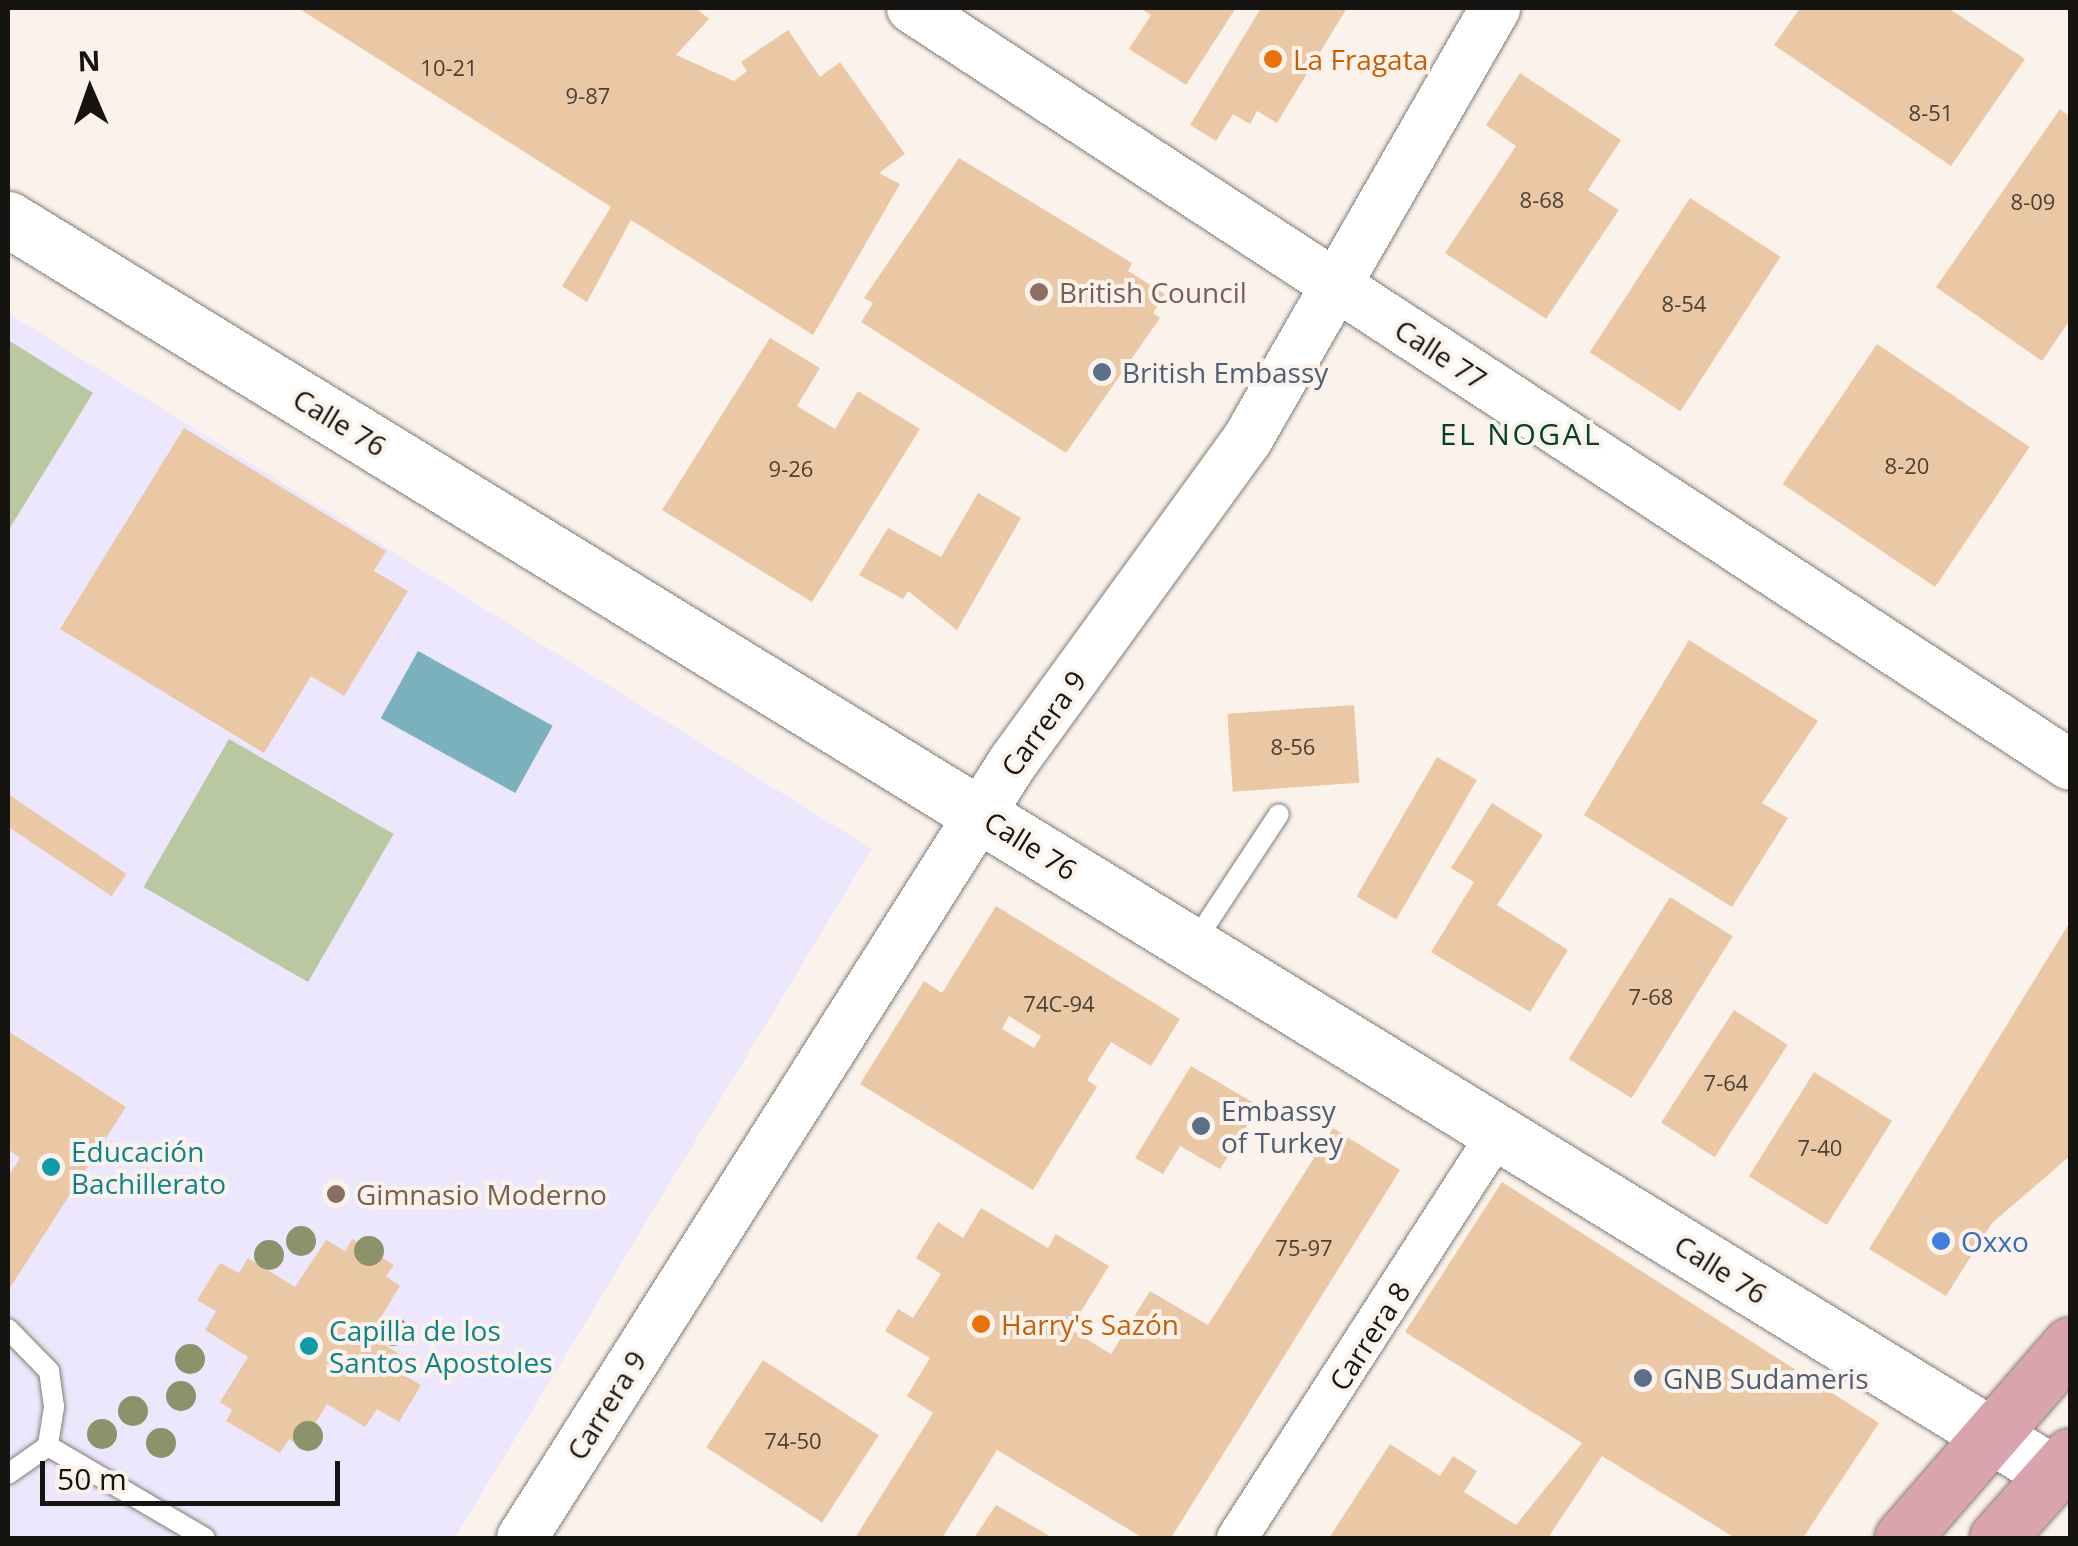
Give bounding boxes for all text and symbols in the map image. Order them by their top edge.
north arrow [40,40,140,140]
text: N [77,41,101,79]
place label: La Fragata [1293,42,1428,76]
marker: La Fragata [1262,48,1284,70]
house number: 10-21 [420,55,478,81]
house number: 9-87 [566,83,610,109]
house number: 8-51 [1909,100,1953,126]
house number: 8-68 [1520,187,1564,213]
house number: 8-09 [2011,189,2055,215]
place label: British Council [1059,275,1247,309]
marker: British Council [1028,281,1050,303]
house number: 8-54 [1662,291,1706,317]
street label: Calle 77 [1389,312,1493,396]
place label: British Embassy [1122,355,1328,389]
marker: British Embassy [1091,361,1113,383]
street label: Calle 76 [287,381,393,463]
district label: EL NOGAL [1440,416,1602,452]
house number: 8-20 [1885,453,1929,479]
house number: 9-26 [769,456,813,482]
street label: Carrera 9 [994,664,1092,782]
house number: 8-56 [1271,734,1315,760]
street label: Calle 76 [979,804,1083,886]
house number: 7-68 [1629,984,1673,1010]
house number: 74C-94 [1023,991,1095,1017]
house number: 7-64 [1704,1070,1748,1096]
place label: Embassy of Turkey [1221,1093,1343,1159]
marker: Embassy of Turkey [1190,1115,1212,1137]
place label: Educación Bachillerato [71,1134,226,1200]
house number: 7-40 [1798,1135,1842,1161]
marker: Educación Bachillerato [40,1156,62,1178]
place label: Gimnasio Moderno [356,1177,607,1211]
marker: Gimnasio Moderno [325,1183,347,1205]
place label: Oxxo [1961,1224,2029,1258]
street label: Calle 76 [1669,1228,1773,1310]
marker: Oxxo [1930,1230,1952,1252]
house number: 75-97 [1275,1235,1333,1261]
street label: Carrera 8 [1322,1276,1416,1396]
place label: Harry's Sazón [1001,1307,1179,1341]
place label: Capilla de los Santos Apostoles [329,1313,553,1379]
marker: Harry's Sazón [970,1313,992,1335]
marker: Capilla de los Santos Apostoles [298,1335,320,1357]
street label: Carrera 9 [559,1344,653,1466]
place label: GNB Sudameris [1663,1361,1869,1395]
marker: GNB Sudameris [1632,1367,1654,1389]
house number: 74-50 [764,1428,822,1454]
scale bar [45,1441,345,1503]
text: 50 m [57,1458,127,1499]

